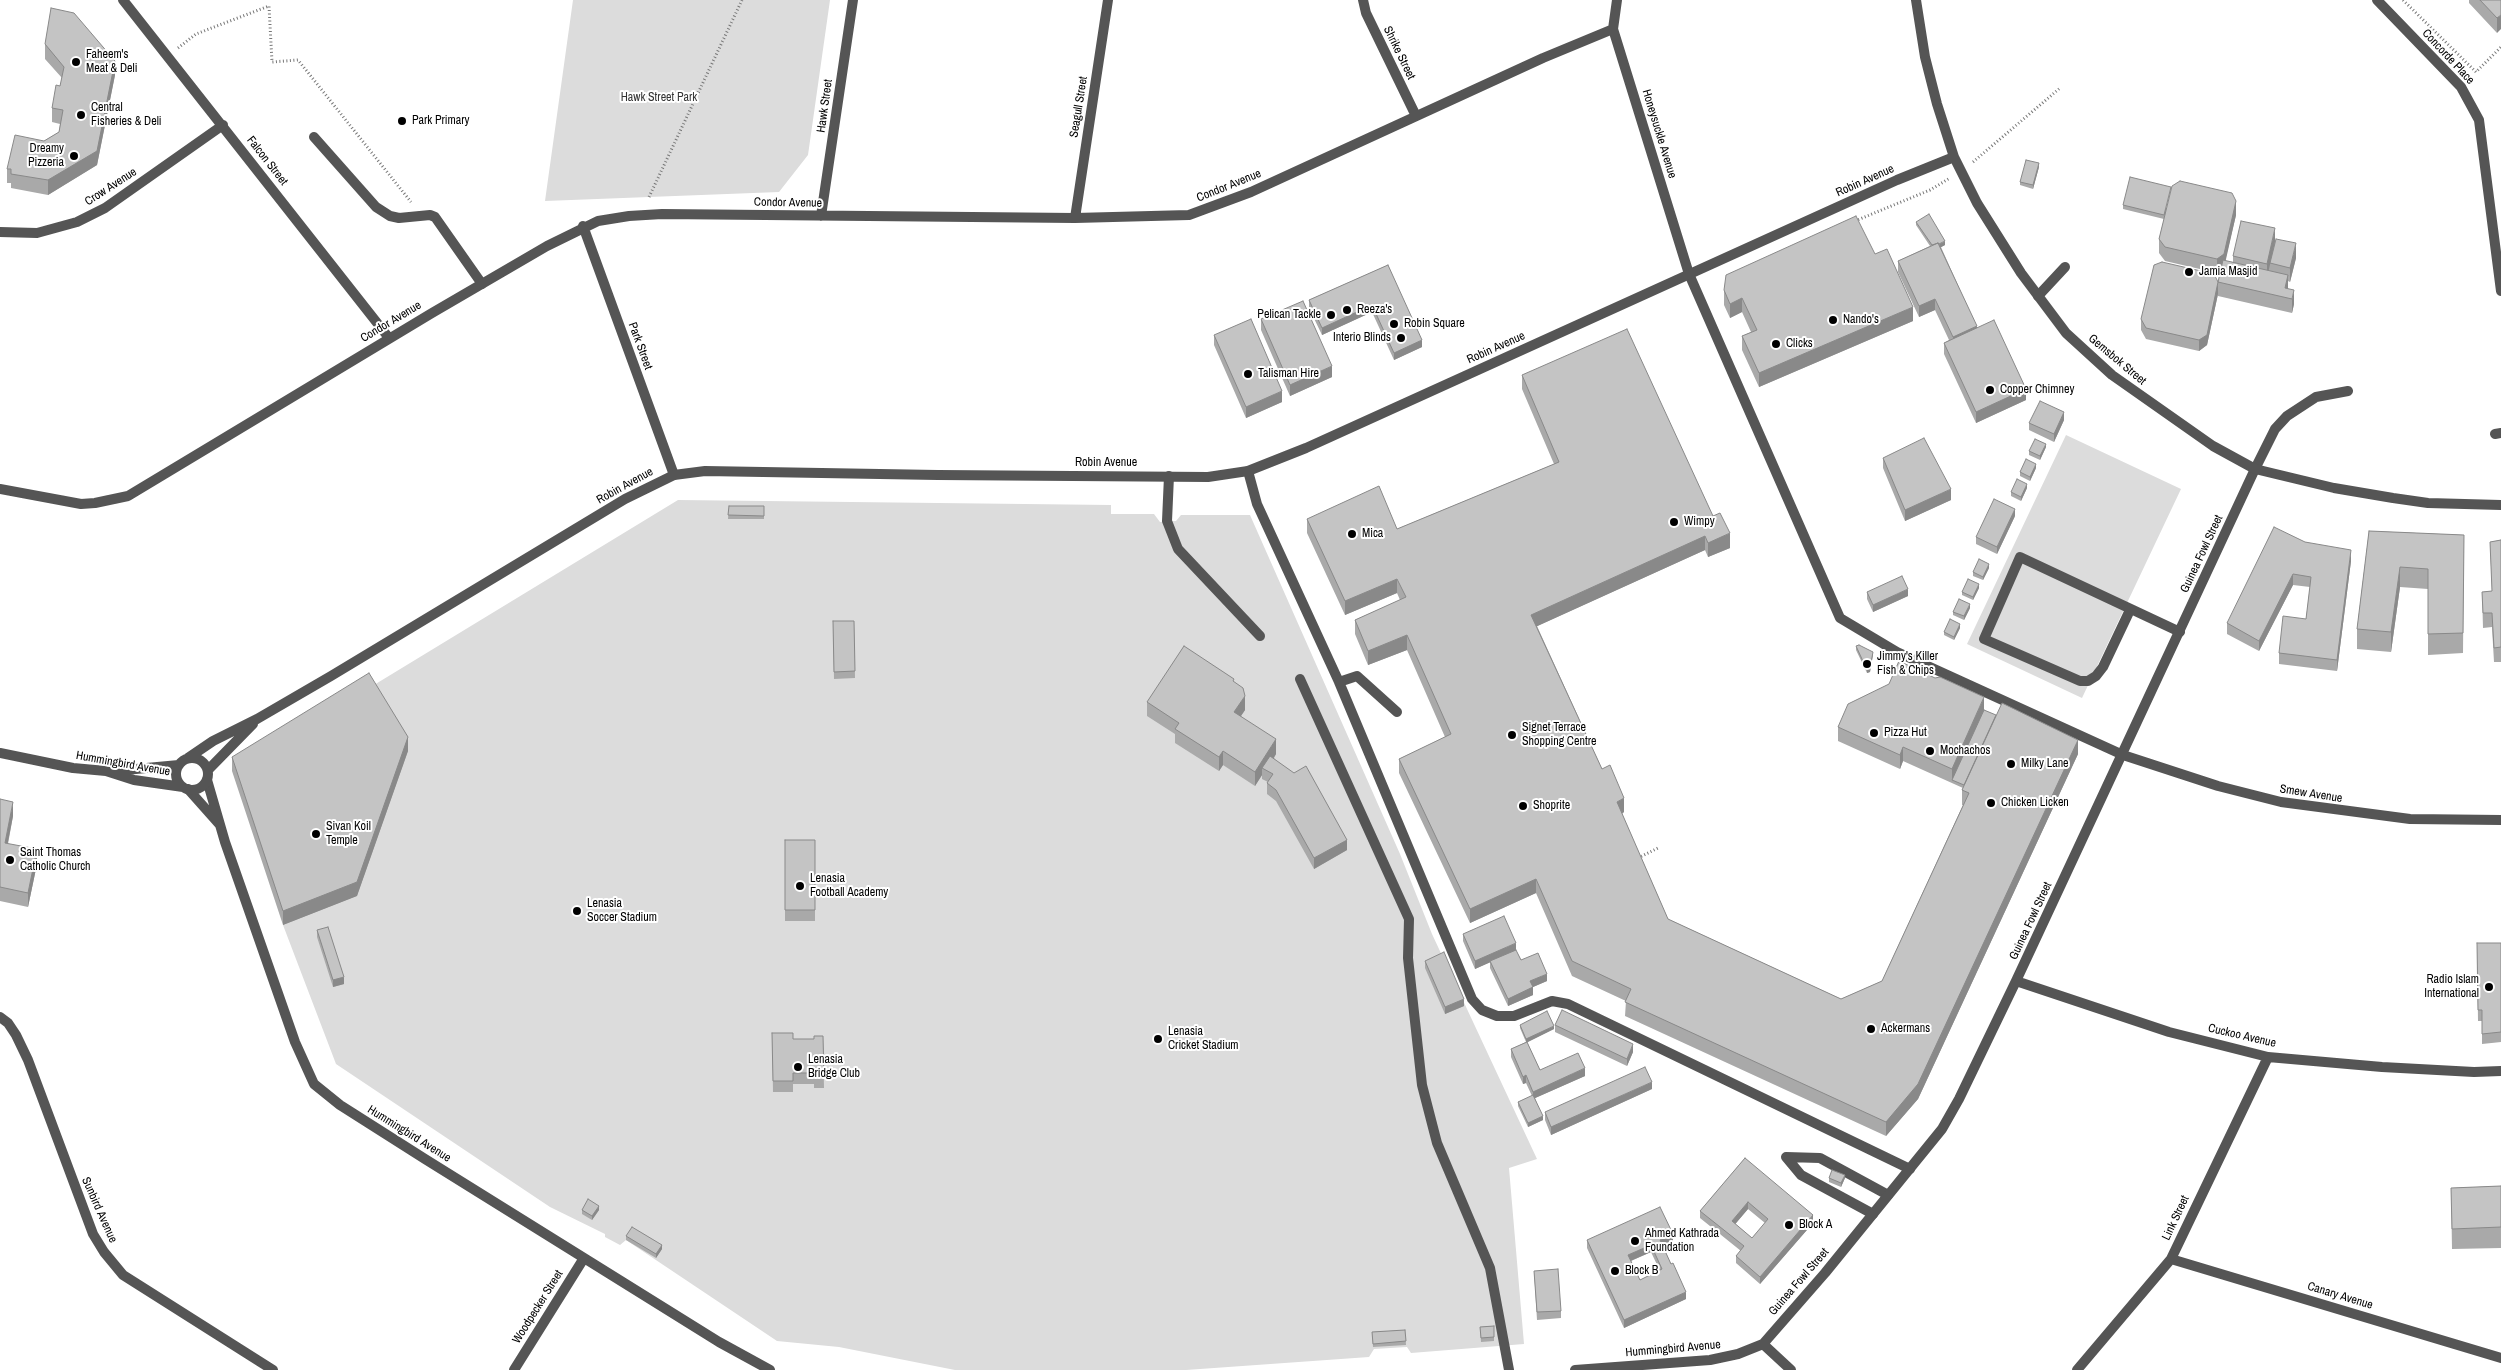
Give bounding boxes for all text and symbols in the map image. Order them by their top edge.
street label: Shrike Street [1380,24,1418,82]
street label: Concorde Place [2419,26,2477,88]
place label: Faheem's Meat & Deli [86,48,137,76]
marker: Faheem's Meat & Deli [70,56,82,68]
street label: Seagull Street [1067,75,1091,139]
street label: Hawk Street [814,78,836,134]
street label: Honeysuckle Avenue [1639,88,1679,180]
park label: Hawk Street Park [621,91,697,105]
place label: Central Fisheries & Deli [91,101,162,129]
marker: Central Fisheries & Deli [75,109,87,121]
place label: Park Primary [412,114,469,128]
marker: Park Primary [396,115,408,127]
street label: Falcon Street [243,134,291,188]
place label: Dreamy Pizzeria [28,142,64,170]
marker: Dreamy Pizzeria [68,150,80,162]
street label: Robin Avenue [1834,162,1896,200]
street label: Crow Avenue [82,165,140,209]
street label: Condor Avenue [1195,167,1263,205]
street label: Condor Avenue [754,195,822,211]
place label: Jamia Masjid [2199,265,2258,279]
marker: Jamia Masjid [2183,266,2195,278]
street label: Condor Avenue [358,298,424,346]
place label: Reeza's [1357,303,1392,317]
marker: Reeza's [1341,304,1353,316]
place label: Pelican Tackle [1257,308,1321,322]
marker: Pelican Tackle [1325,309,1337,321]
place label: Nando's [1843,313,1879,327]
marker: Nando's [1827,314,1839,326]
place label: Robin Square [1404,317,1465,331]
marker: Robin Square [1388,318,1400,330]
street label: Park Street [625,320,655,372]
street label: Robin Avenue [1465,329,1527,367]
place label: Interio Blinds [1333,331,1391,345]
marker: Interio Blinds [1395,332,1407,344]
street label: Gemsbok Street [2085,332,2149,388]
place label: Clicks [1786,337,1813,351]
marker: Clicks [1770,338,1782,350]
place label: Talisman Hire [1258,367,1319,381]
marker: Talisman Hire [1242,368,1254,380]
place label: Copper Chimney [2000,383,2074,397]
marker: Copper Chimney [1984,384,1996,396]
street label: Robin Avenue [1075,456,1137,470]
street label: Robin Avenue [594,465,656,507]
street label: Guinea Fowl Street [2178,513,2226,595]
place label: Wimpy [1684,515,1715,529]
marker: Wimpy [1668,516,1680,528]
place label: Mica [1362,527,1383,541]
marker: Mica [1346,528,1358,540]
place label: Jimmy's Killer Fish & Chips [1877,650,1938,678]
marker: Jimmy's Killer Fish & Chips [1861,658,1873,670]
place label: Signet Terrace Shopping Centre [1522,721,1596,749]
place label: Pizza Hut [1884,726,1927,740]
marker: Pizza Hut [1868,727,1880,739]
marker: Signet Terrace Shopping Centre [1506,729,1518,741]
place label: Mochachos [1940,744,1990,758]
marker: Mochachos [1924,745,1936,757]
street label: Hummingbird Avenue [75,749,171,779]
place label: Milky Lane [2021,757,2069,771]
marker: Milky Lane [2005,758,2017,770]
street label: Smew Avenue [2279,782,2343,806]
place label: Chicken Licken [2001,796,2069,810]
marker: Chicken Licken [1985,797,1997,809]
place label: Shoprite [1533,799,1570,813]
marker: Shoprite [1517,800,1529,812]
place label: Sivan Koil Temple [326,820,371,848]
marker: Sivan Koil Temple [310,828,322,840]
place label: Saint Thomas Catholic Church [20,846,91,874]
marker: Saint Thomas Catholic Church [4,854,16,866]
place label: Lenasia Football Academy [810,872,888,900]
marker: Lenasia Football Academy [794,880,806,892]
street label: Guinea Fowl Street [2007,880,2055,962]
place label: Lenasia Soccer Stadium [587,897,657,925]
marker: Lenasia Soccer Stadium [571,905,583,917]
place label: Radio Islam International [2424,973,2479,1001]
marker: Radio Islam International [2483,981,2495,993]
street label: Cuckoo Avenue [2207,1021,2277,1051]
place label: Ackermans [1881,1022,1930,1036]
marker: Ackermans [1865,1023,1877,1035]
place label: Lenasia Cricket Stadium [1168,1025,1239,1053]
marker: Lenasia Cricket Stadium [1152,1033,1164,1045]
place label: Lenasia Bridge Club [808,1053,860,1081]
marker: Lenasia Bridge Club [792,1061,804,1073]
street label: Hummingbird Avenue [365,1103,453,1165]
street label: Sunbird Avenue [78,1175,120,1245]
street label: Link Street [2159,1193,2193,1243]
place label: Block A [1799,1218,1832,1232]
marker: Block A [1783,1219,1795,1231]
place label: Ahmed Kathrada Foundation [1645,1227,1719,1255]
marker: Ahmed Kathrada Foundation [1629,1235,1641,1247]
street label: Guinea Fowl Street [1766,1245,1832,1319]
place label: Block B [1625,1264,1658,1278]
marker: Block B [1609,1265,1621,1277]
street label: Woodpecker Street [510,1268,566,1346]
street label: Canary Avenue [2306,1279,2374,1313]
street label: Hummingbird Avenue [1625,1338,1721,1360]

